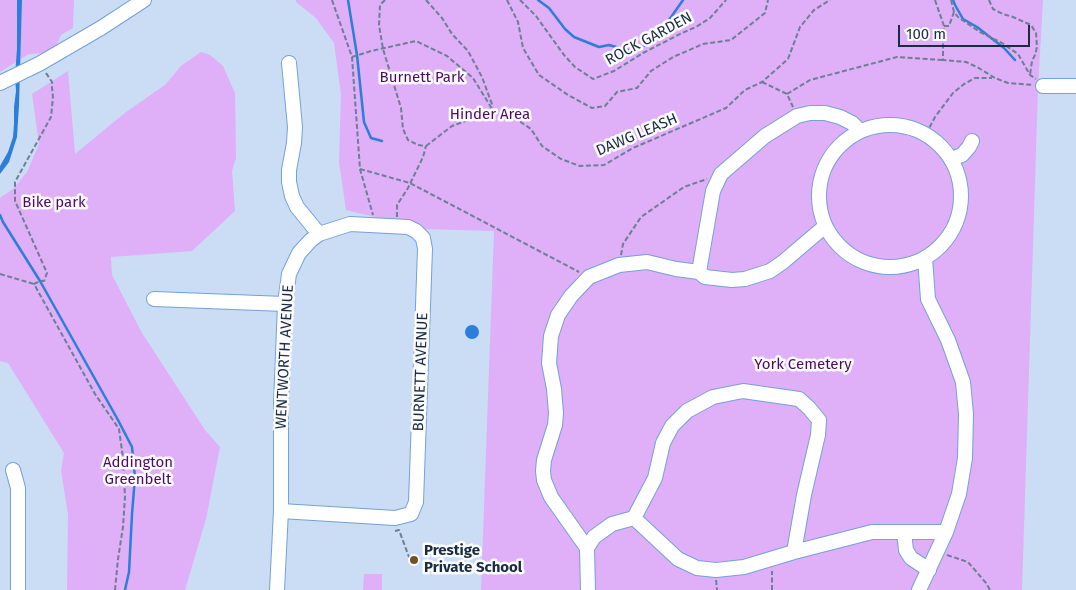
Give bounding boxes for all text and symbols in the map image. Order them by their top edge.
street label: ROCK GARDEN [603,9,695,69]
scale bar [901,15,1034,47]
text: 100 m [906,25,946,43]
park label: Burnett Park [380,69,464,87]
park label: Hinder Area [450,106,530,124]
street label: DAWG LEASH [594,110,680,160]
park label: Bike park [22,194,86,212]
street label: WENTWORTH AVENUE [272,284,298,430]
street label: BURNETT AVENUE [410,312,432,432]
park label: York Cemetery [754,356,852,374]
park label: Addington Greenbelt [103,454,173,489]
place label: Prestige Private School [424,542,522,577]
marker: Prestige Private School [408,554,420,566]

